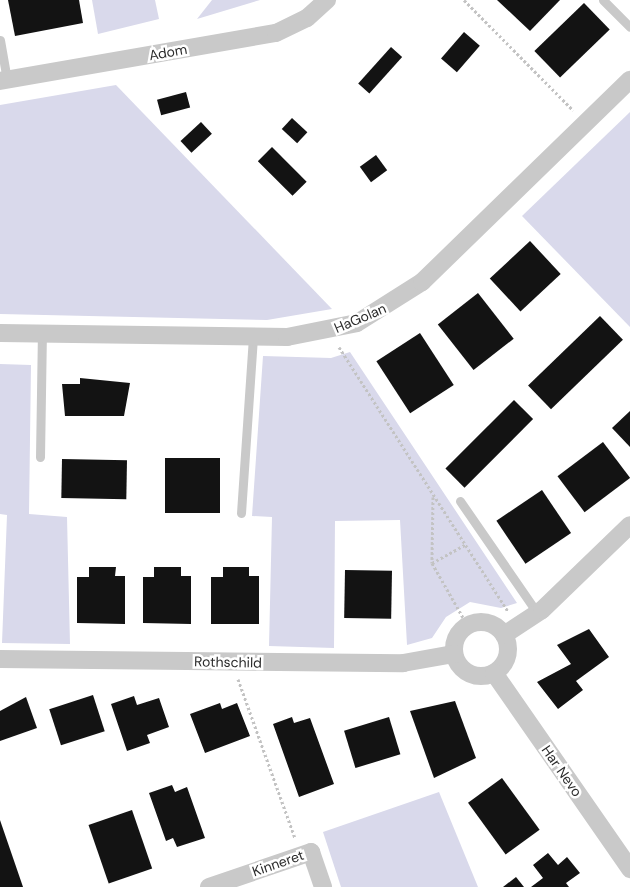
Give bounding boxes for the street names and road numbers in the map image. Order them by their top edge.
street label: Adom [148,40,188,64]
street label: HaGolan [331,300,389,336]
street label: Rothschild [194,653,262,671]
street label: Har Nevo [538,742,586,800]
street label: Kinneret [250,846,306,880]

